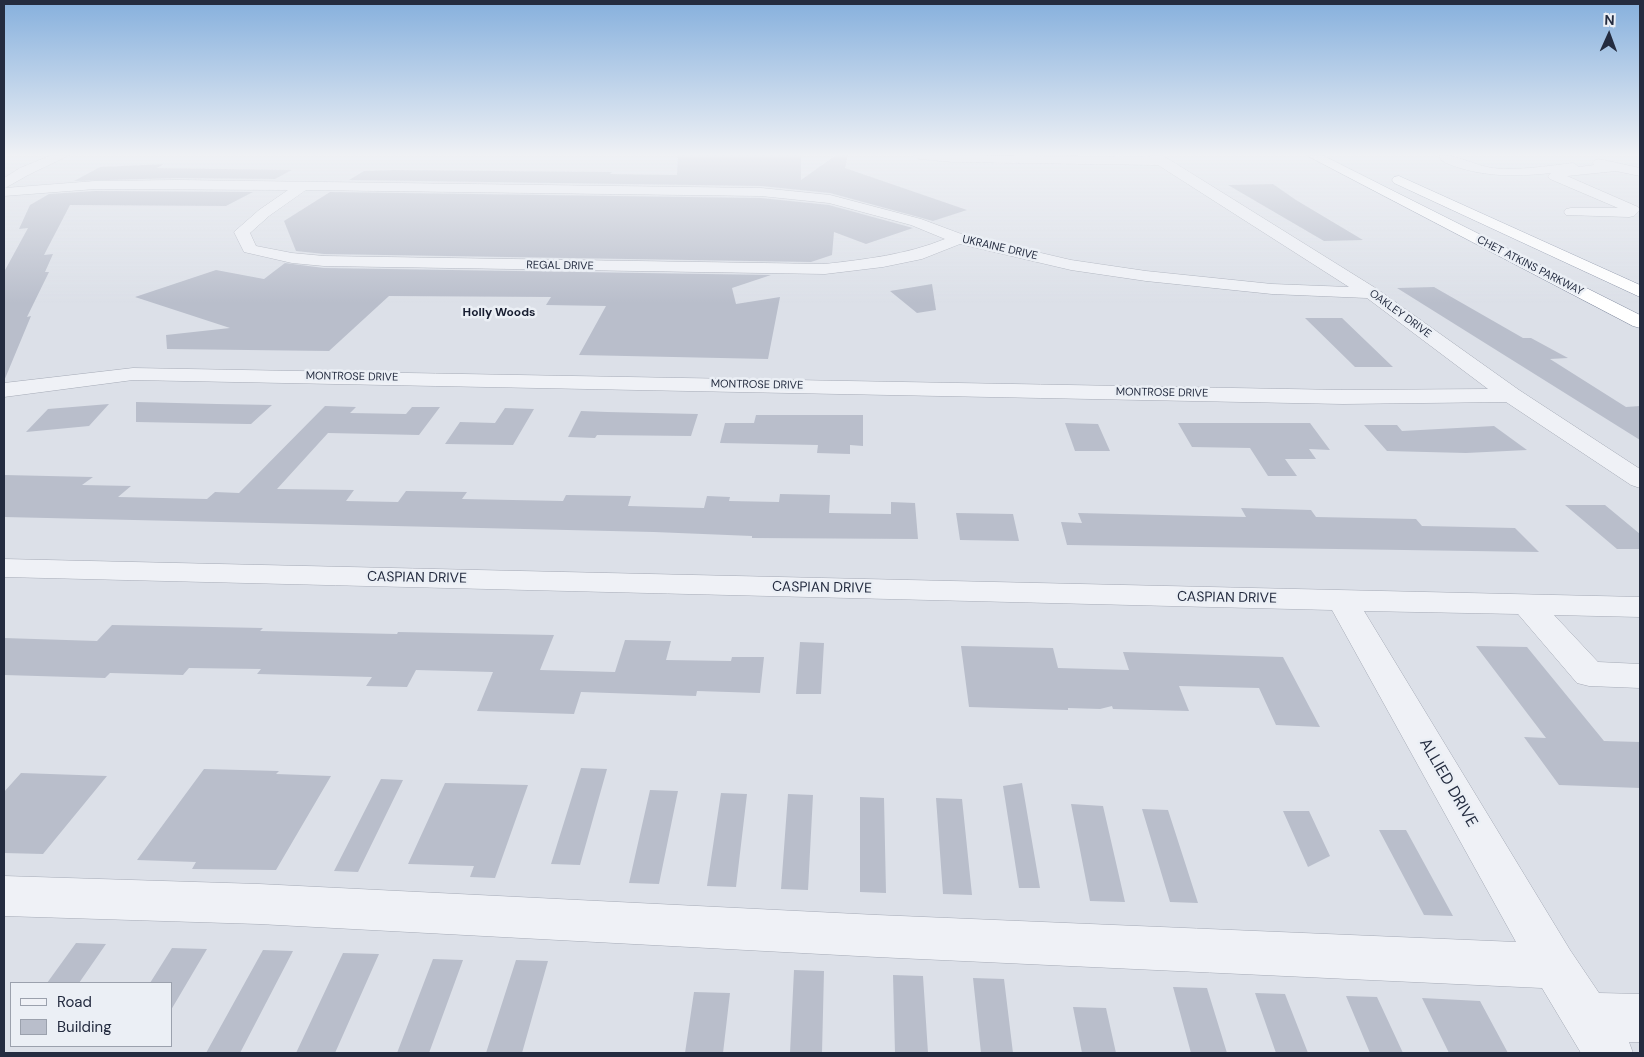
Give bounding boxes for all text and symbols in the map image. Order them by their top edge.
north arrow [1584,10,1634,60]
text: N [1604,11,1615,29]
street label: UKRAINE DRIVE [961,233,1039,263]
street label: CHET ATKINS PARKWAY [1475,233,1585,299]
street label: REGAL DRIVE [526,259,594,273]
street label: OAKLEY DRIVE [1366,287,1434,341]
district label: Holly Woods [463,306,535,320]
street label: MONTROSE DRIVE [306,370,398,384]
street label: MONTROSE DRIVE [711,378,803,392]
street label: MONTROSE DRIVE [1116,386,1208,400]
street label: CASPIAN DRIVE [367,569,467,587]
street label: CASPIAN DRIVE [772,579,872,597]
street label: CASPIAN DRIVE [1177,589,1277,607]
street label: ALLIED DRIVE [1415,735,1481,831]
legend [10,982,172,1047]
text: Road [57,992,92,1012]
text: Building [57,1017,112,1037]

